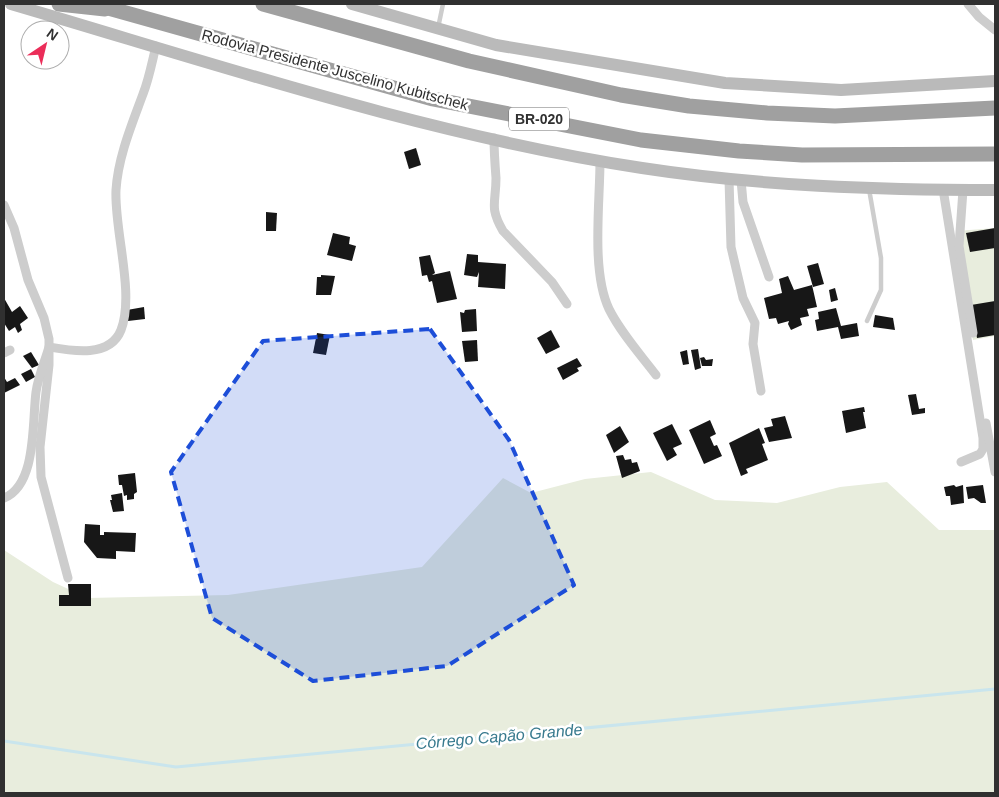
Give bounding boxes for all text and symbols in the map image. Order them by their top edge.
north arrow [20,20,70,70]
text: N [44,25,61,44]
street label: Rodovia Presidente Juscelino Kubitschek [200,26,471,113]
road number: BR-020 [509,108,569,130]
water label: Córrego Capão Grande [415,721,583,752]

